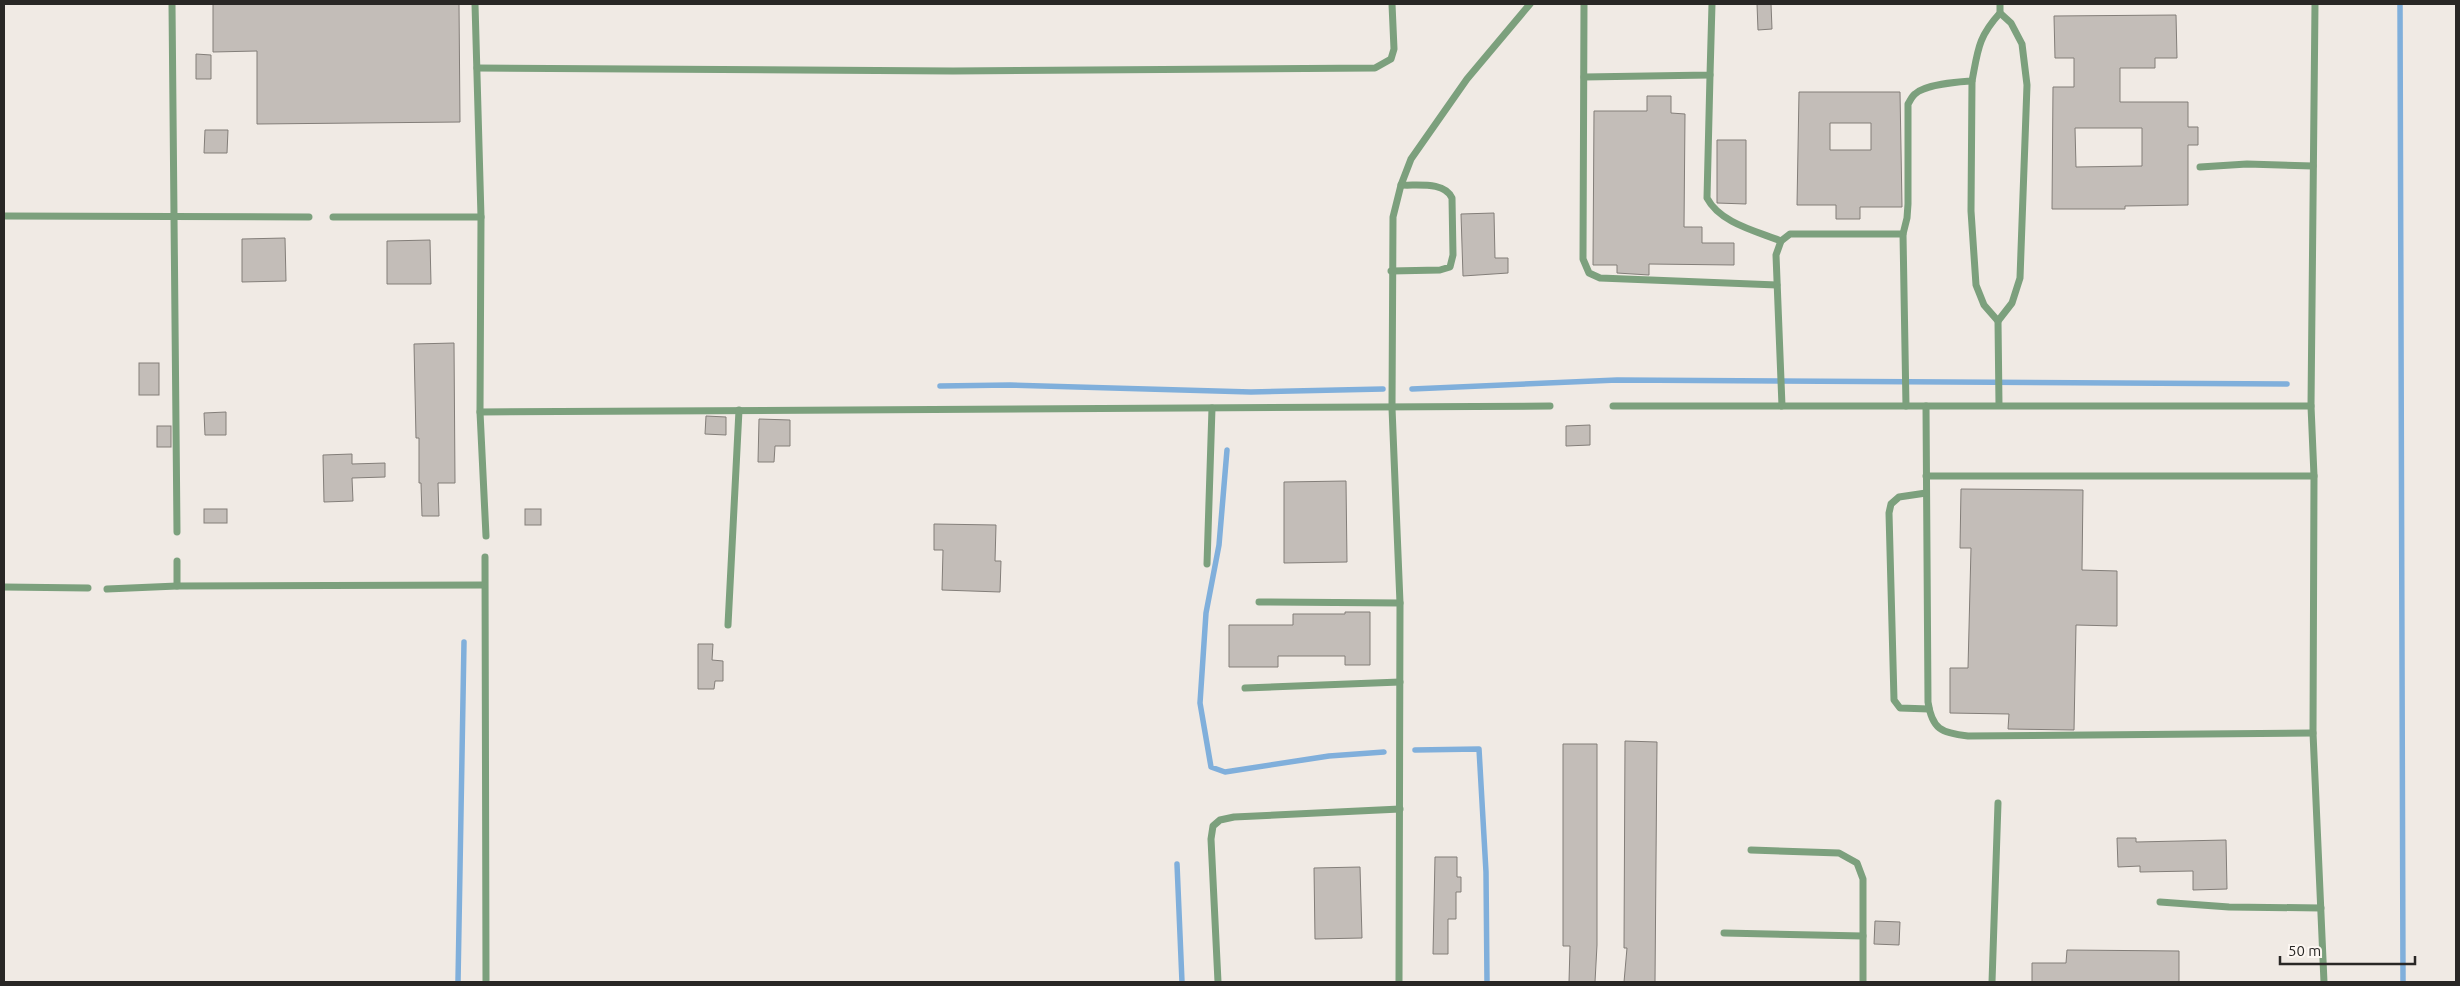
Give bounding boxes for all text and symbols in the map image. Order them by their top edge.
scale bar [2280,934,2415,966]
text: 50 m [2288,942,2321,959]

